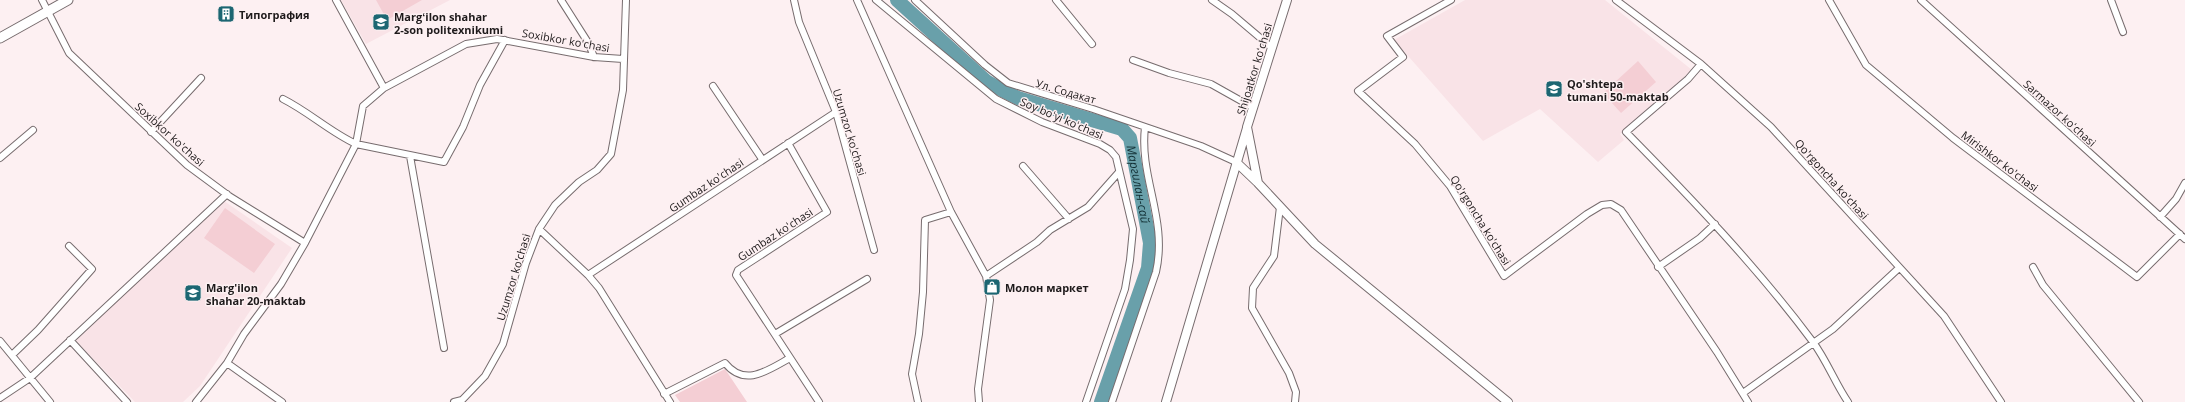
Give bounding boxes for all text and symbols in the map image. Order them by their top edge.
building icon: Типография [216,4,236,24]
place label: Типография [239,7,310,22]
place label: Margʻilon shahar 2-son politexnikumi [394,9,503,37]
school or university icon: Margʻilon shahar 2-son politexnikumi [371,12,391,32]
street label: Shijoatkor koʻchasi [1233,21,1275,117]
street label: Soxibkor ko'chasi [521,25,611,55]
street label: Ул. Содакат [1034,75,1098,107]
place label: Qo'shtepa tumani 50-maktab [1567,76,1669,104]
street label: Sarmazor koʻchasi [2020,76,2100,150]
school or university icon: Qo'shtepa tumani 50-maktab [1544,79,1564,99]
street label: Uzumzor ko'chasi [830,87,870,177]
street label: Soy boʻyi koʻchasi [1018,94,1106,142]
street label: Soxibkor ko'chasi [132,99,208,169]
street label: Mirishkor ko'chasi [1958,127,2042,195]
street label: Qo'rgoncha ko'chasi [1792,136,1872,222]
water label: Маргилан-сай [1123,143,1155,225]
street label: Gumbaz ko'chasi [666,155,746,215]
street label: Qo'rgoncha ko'chasi [1447,172,1515,268]
street label: Gumbaz koʻchasi [735,204,815,264]
street label: Uzumzor ko'chasi [493,232,533,322]
shop icon: Молон маркет [982,277,1002,297]
place label: Marg'ilon shahar 20-maktab [206,280,306,308]
place label: Молон маркет [1005,280,1089,295]
school or university icon: Marg'ilon shahar 20-maktab [183,283,203,303]

